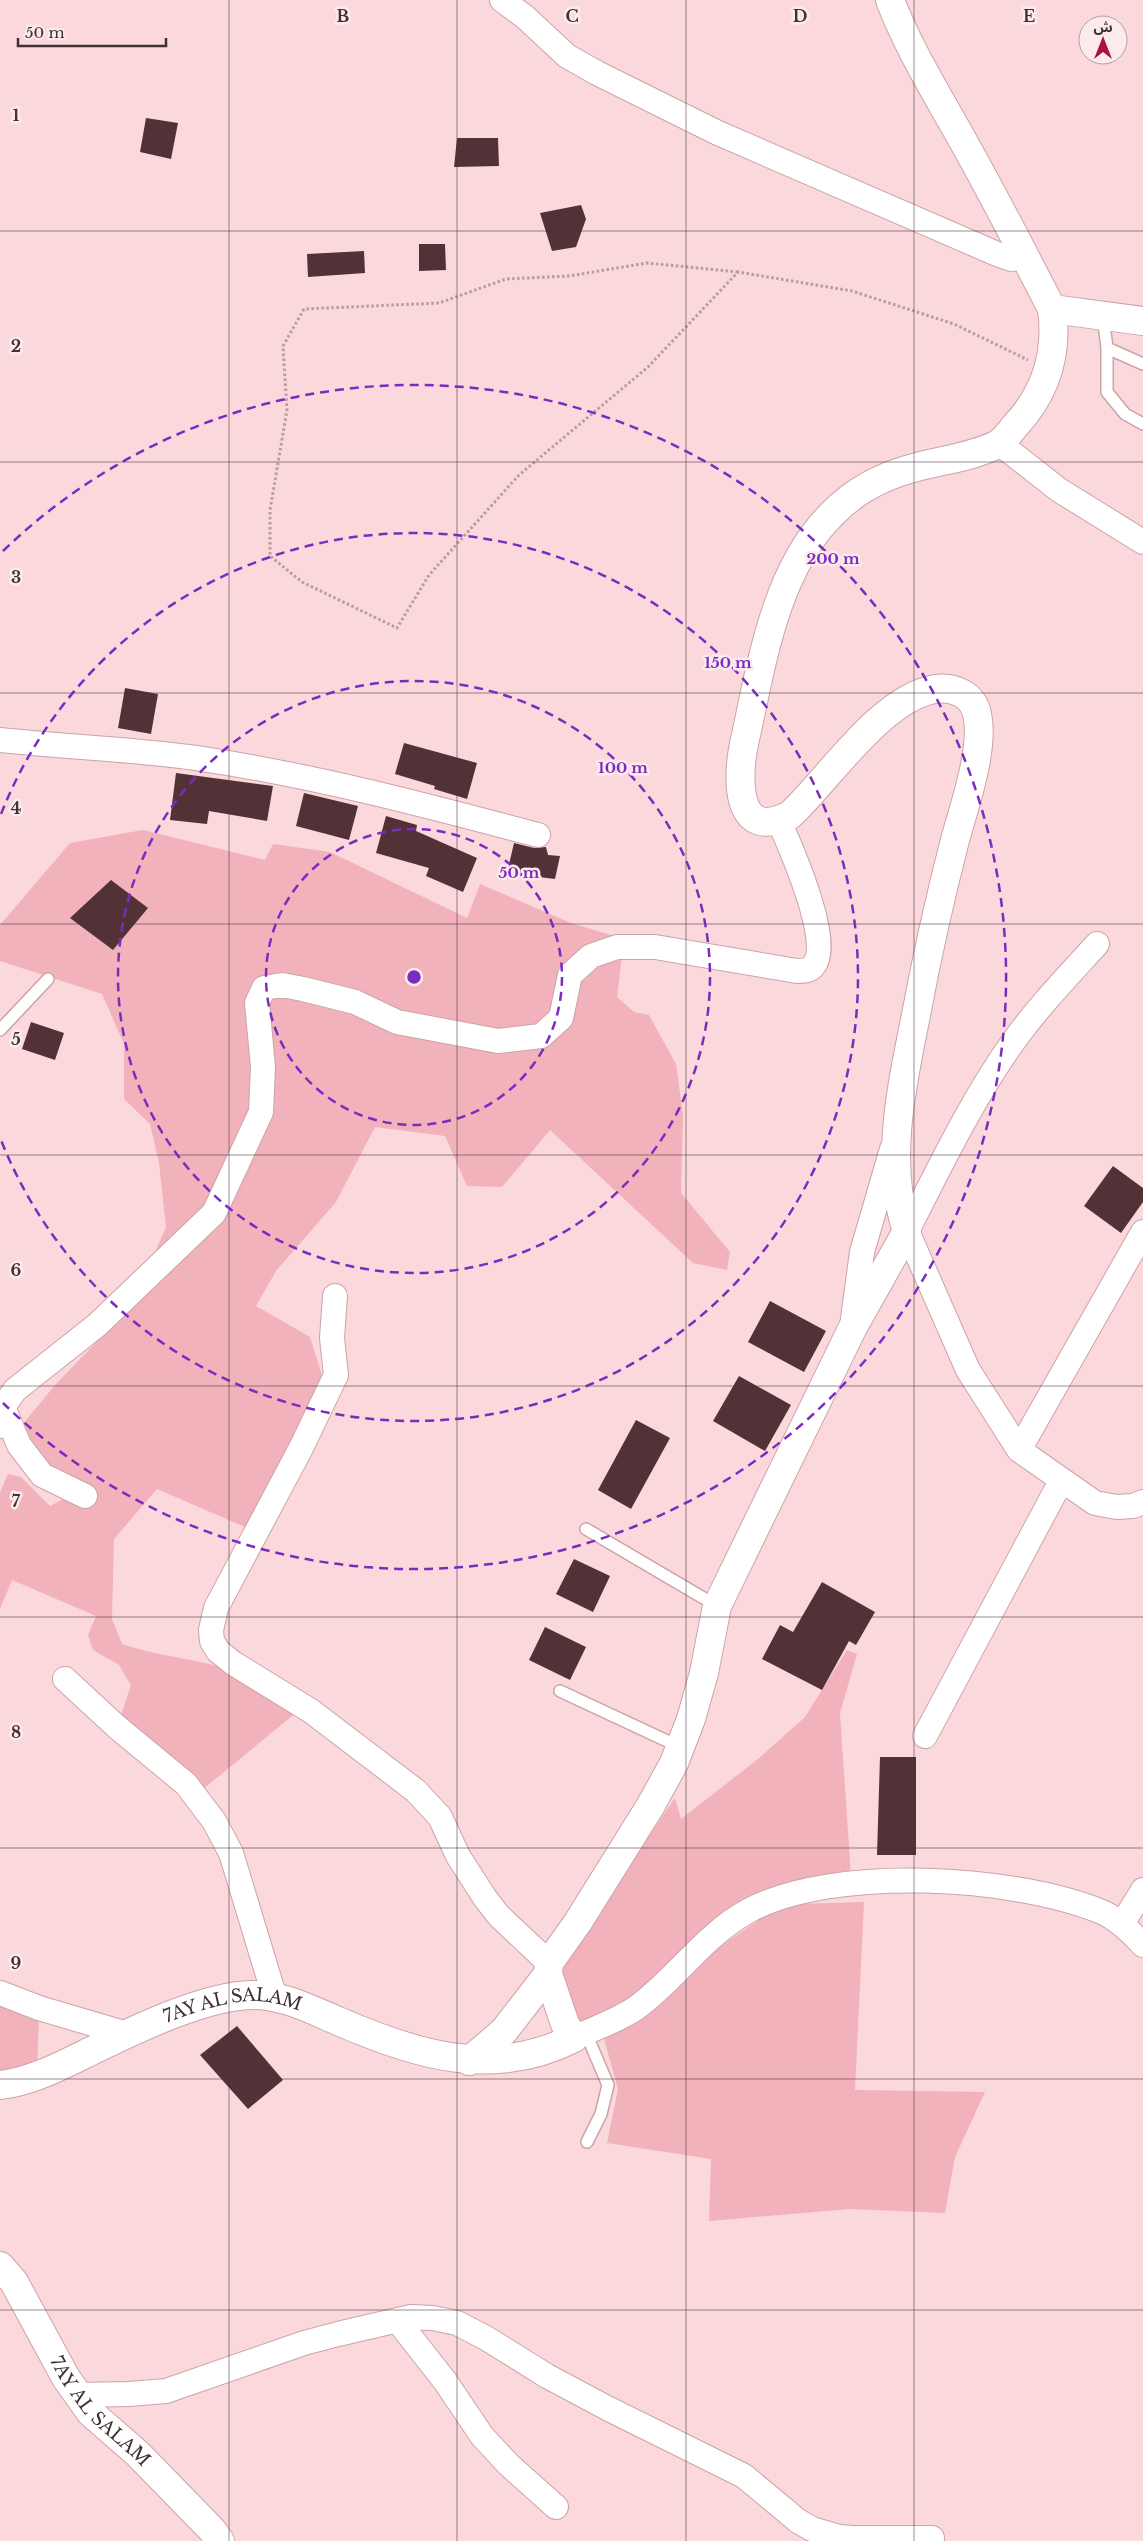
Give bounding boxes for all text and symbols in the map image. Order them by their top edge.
text: B [337,6,350,26]
text: C [565,6,579,26]
text: D [793,6,807,26]
text: E [1023,6,1035,26]
scale bar [18,15,165,47]
north arrow [1078,15,1128,65]
text: ش [1093,18,1113,36]
text: 50 m [25,23,65,42]
text: 1 [13,105,20,125]
text: 2 [11,336,21,356]
text: 200 m [807,549,860,568]
text: 3 [11,567,21,587]
text: 150 m [704,653,752,672]
text: 100 m [598,758,648,777]
text: 4 [11,798,21,818]
text: 50 m [499,863,540,882]
centre of rings [405,968,423,986]
text: 5 [11,1029,21,1049]
text: 6 [11,1260,22,1280]
text: 7 [12,1491,21,1511]
text: 8 [11,1722,21,1742]
text: 9 [11,1953,22,1973]
street label: 7AY AL SALAM [160,1984,305,2028]
street label: 7AY AL SALAM [45,2352,155,2471]

